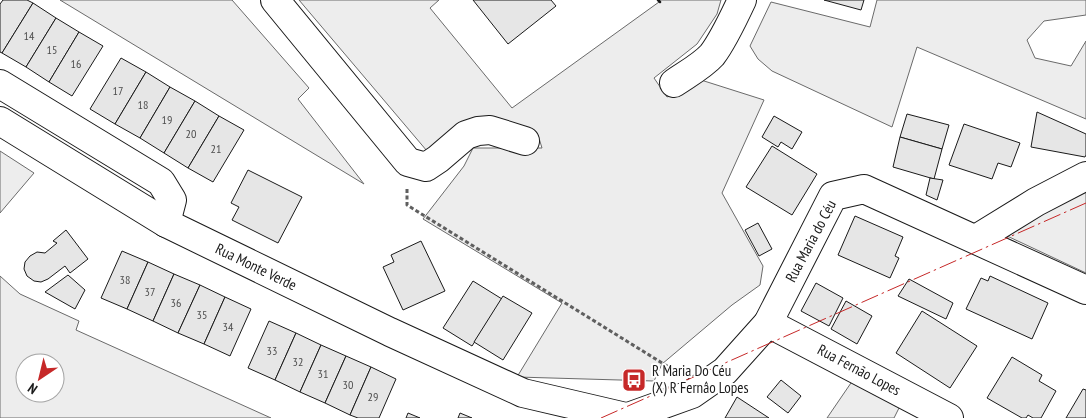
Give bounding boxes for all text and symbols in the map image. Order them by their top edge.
house number: 14 [24,28,35,43]
house number: 15 [47,42,57,57]
house number: 16 [71,56,81,71]
house number: 17 [113,83,123,98]
house number: 18 [138,97,148,112]
house number: 19 [162,112,172,127]
house number: 20 [186,126,196,141]
house number: 21 [211,141,221,156]
street label: Rua Maria do Céu [781,196,840,285]
street label: Rua Monte Verde [213,239,300,294]
house number: 38 [120,272,130,287]
house number: 37 [145,284,155,299]
house number: 36 [171,295,181,310]
house number: 35 [197,307,207,322]
house number: 34 [223,319,234,334]
street label: Rua Fernão Lopes [814,340,904,399]
house number: 33 [267,343,277,358]
north arrow [15,353,65,403]
house number: 32 [293,354,303,369]
place label: R Maria Do Céu (X) R Fernâo Lopes [652,361,749,397]
house number: 31 [318,366,328,381]
bus stop icon: R Maria Do Céu (X) R Fernâo Lopes [621,367,647,393]
house number: 30 [343,377,353,392]
text: N [24,379,41,398]
house number: 29 [368,389,378,404]

